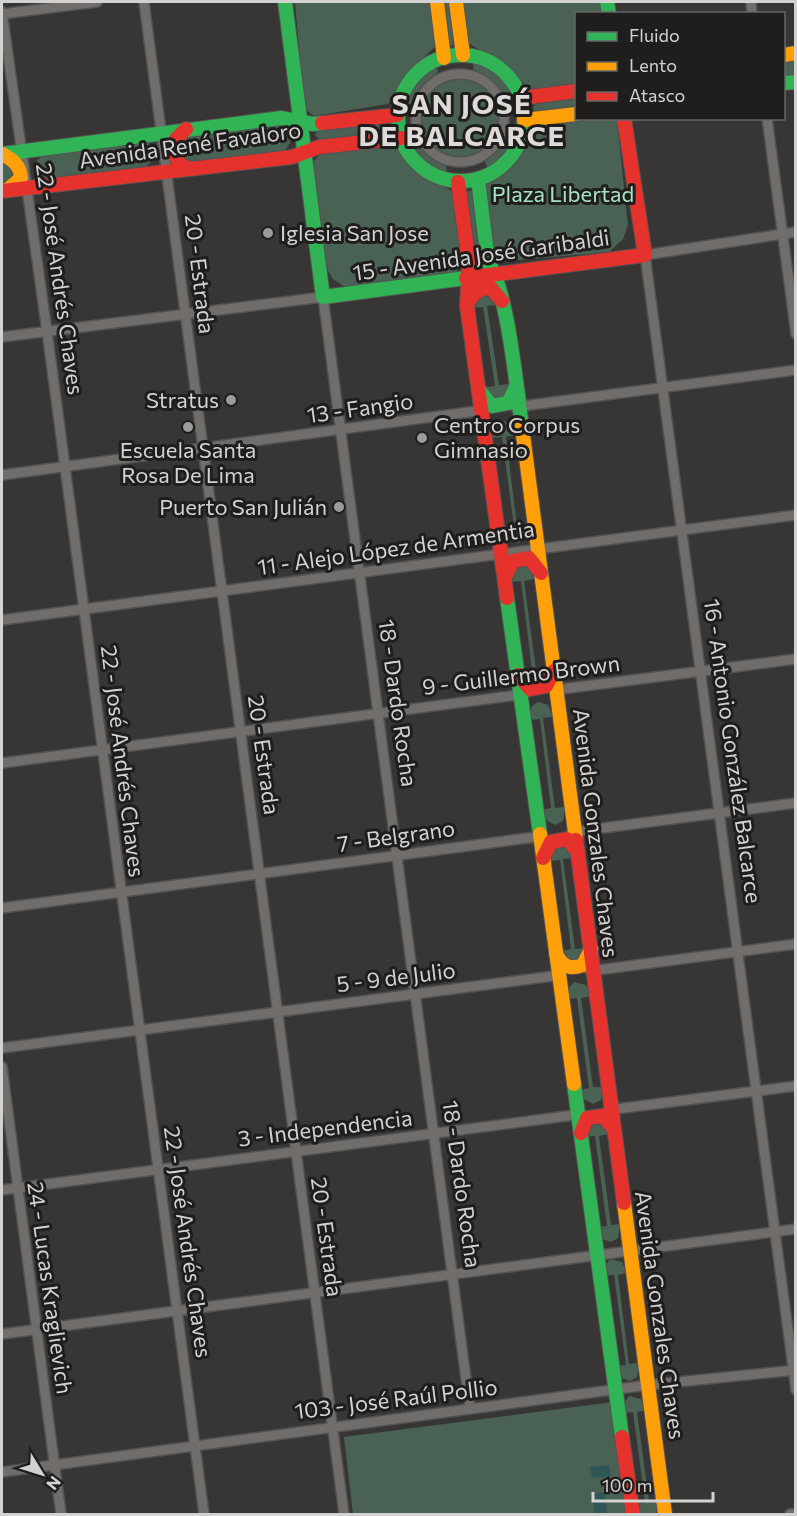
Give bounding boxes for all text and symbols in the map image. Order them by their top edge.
legend [575,12,785,120]
text: Fluido [629,24,680,46]
text: Lento [629,54,677,76]
text: Atasco [629,84,685,106]
district label: SAN JOSÉ DE BALCARCE [358,86,566,152]
street label: Avenida René Favaloro [77,116,303,173]
street label: 22 - José Andrés Chaves [31,161,90,396]
park label: Plaza Libertad [492,180,634,207]
street label: 20 - Estrada [180,213,221,335]
place label: Iglesia San Jose [280,219,429,246]
street label: 15 - Avenida José Garibaldi [351,223,611,286]
marker: Iglesia San Jose [261,226,275,240]
place label: Stratus [146,386,219,413]
street label: 13 - Fangio [305,387,415,428]
marker: Stratus [224,393,238,407]
place label: Centro Corpus Gimnasio [434,411,580,463]
marker: Escuela Santa Rosa De Lima [181,420,195,434]
marker: Centro Corpus Gimnasio [415,431,429,445]
place label: Escuela Santa Rosa De Lima [120,436,256,488]
place label: Puerto San Julián [159,493,327,520]
marker: Puerto San Julián [332,500,346,514]
street label: 11 - Alejo López de Armentia [256,515,536,580]
street label: 16 - Antonio González Balcarce [699,597,768,905]
street label: 18 - Dardo Rocha [373,617,424,788]
street label: 22 - José Andrés Chaves [96,643,151,878]
street label: 9 - Guillermo Brown [421,649,621,700]
street label: 20 - Estrada [243,693,286,816]
street label: Avenida Gonzales Chaves [568,707,625,959]
street label: 7 - Belgrano [335,814,456,857]
street label: 5 - 9 de Julio [335,956,457,997]
street label: 18 - Dardo Rocha [437,1098,488,1269]
street label: 3 - Independencia [236,1103,414,1152]
street label: 22 - José Andrés Chaves [159,1124,218,1359]
street label: 20 - Estrada [306,1175,349,1298]
street label: 24 - Lucas Kraglievich [22,1180,79,1396]
street label: Avenida Gonzales Chaves [630,1189,691,1441]
street label: 103 - José Raúl Pollio [293,1373,499,1424]
north arrow [12,1444,72,1504]
scale bar [593,1465,713,1503]
text: N [43,1473,65,1494]
text: 100 m [602,1474,652,1496]

